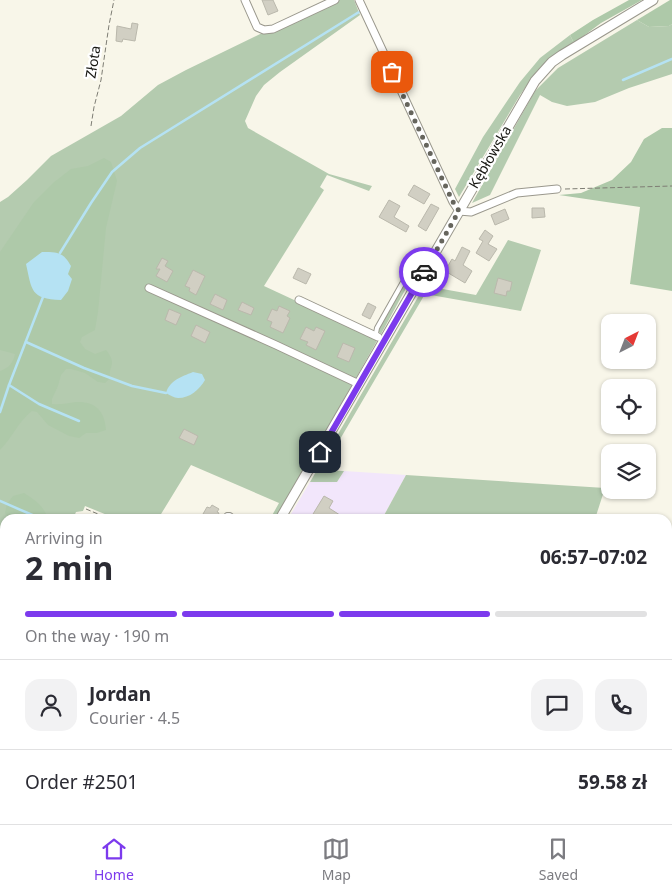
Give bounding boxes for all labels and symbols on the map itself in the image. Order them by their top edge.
street label: Złota [81,44,104,80]
pin [371,51,413,93]
street label: Kębłowska [464,122,515,192]
courier [399,247,449,297]
north arrow [601,314,656,369]
pin [299,431,341,473]

